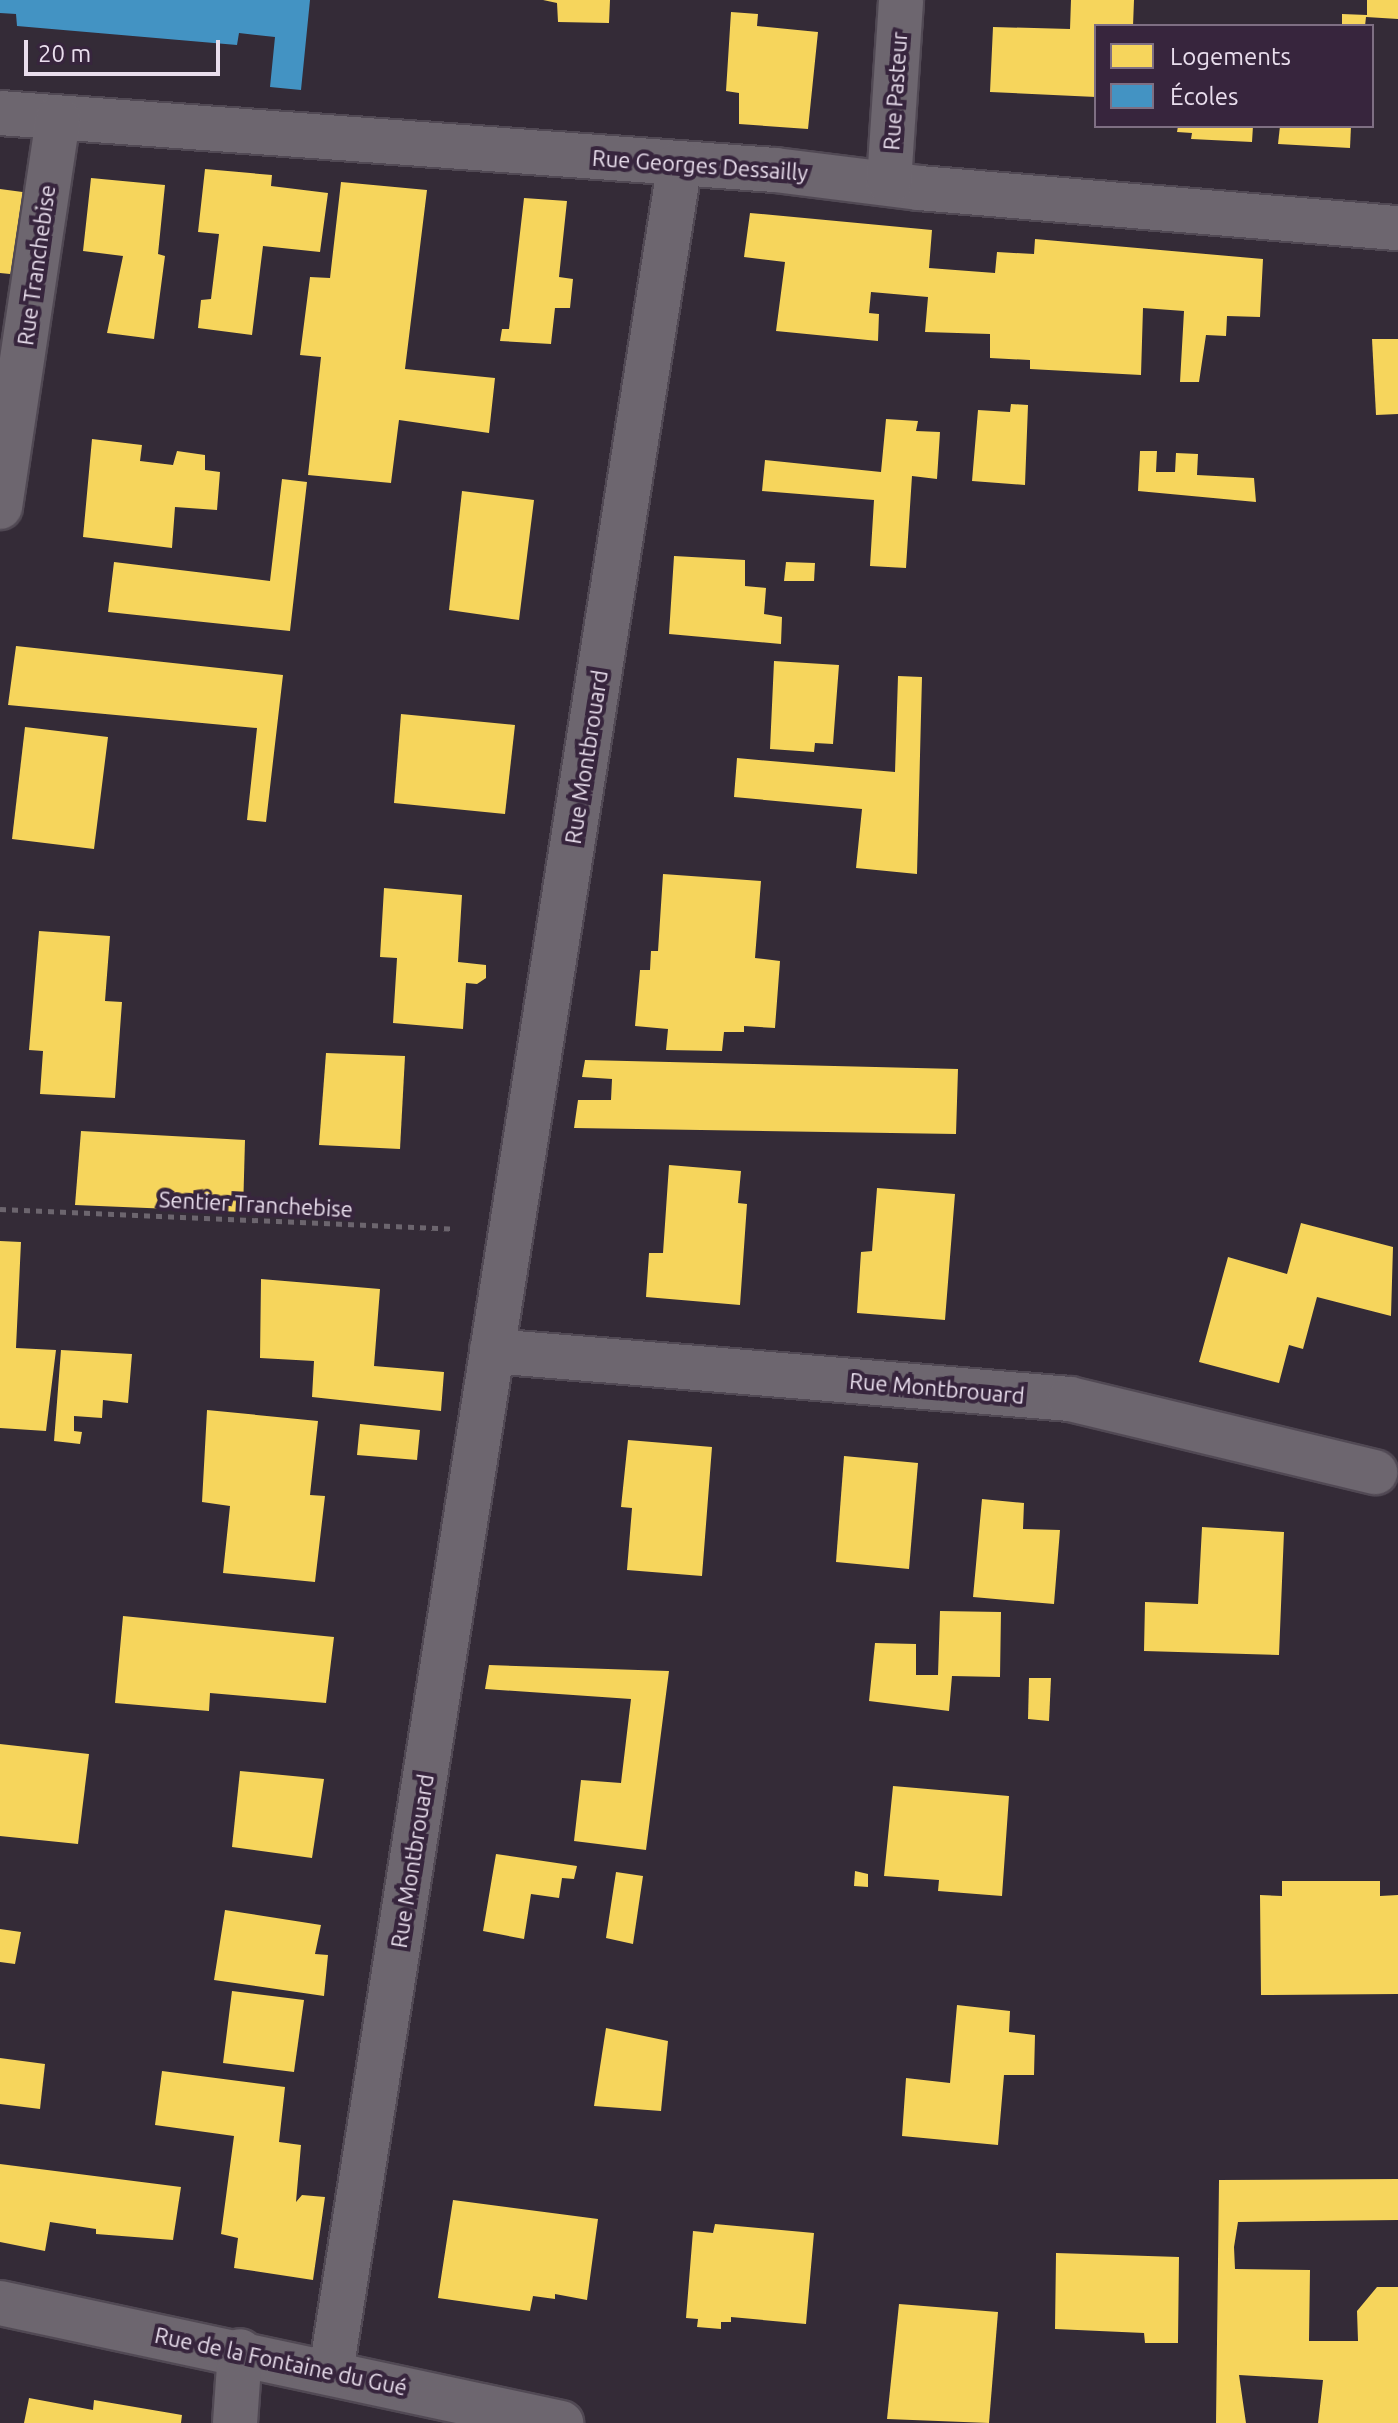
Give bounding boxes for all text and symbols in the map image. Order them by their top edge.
scale bar [28,24,224,74]
legend [1094,24,1374,128]
street label: Rue Pasteur [878,31,912,151]
text: 20 m [38,40,91,67]
text: Logements [1170,43,1291,70]
text: Écoles [1170,83,1239,110]
street label: Rue Georges Dessailly [591,144,809,186]
street label: Rue Tranchebise [12,183,60,347]
street label: Rue Montbrouard [559,668,613,846]
street label: Sentier Tranchebise [158,1186,354,1222]
street label: Rue Montbrouard [848,1367,1026,1409]
street label: Rue Montbrouard [385,1772,439,1950]
street label: Rue de la Fontaine du Gué [152,2321,410,2401]

